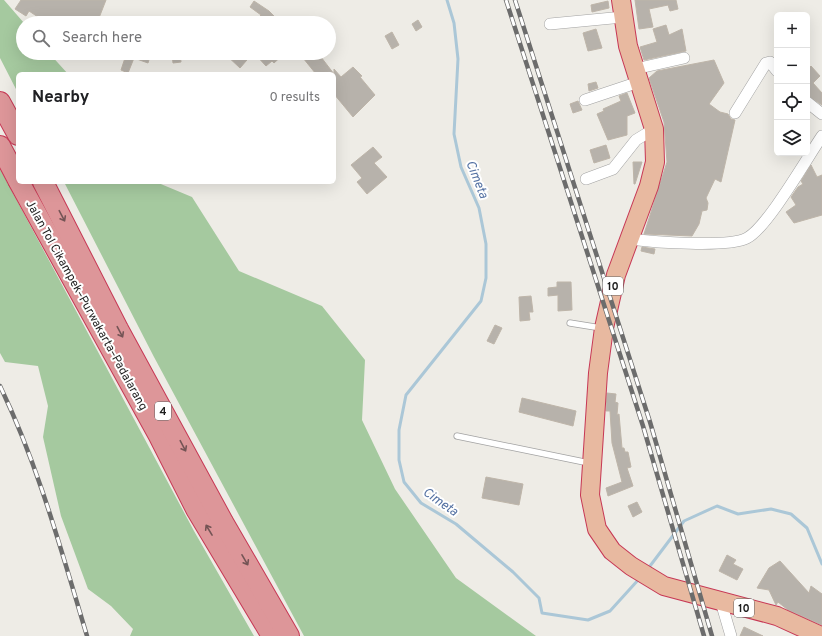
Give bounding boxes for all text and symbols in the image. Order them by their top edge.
map controls [774,12,810,156]
button: + [774,12,810,48]
search box [16,16,336,60]
icon: search [30,27,52,49]
text: Search here [62,29,142,48]
button: − [774,48,810,84]
button: locate [774,84,810,120]
text: Nearby [32,87,89,109]
text: 0 results [269,90,320,106]
button: layers [774,120,810,156]
water label: Cimeta [461,158,491,201]
street label: Jalan Tol Cikampek–Purwakarta–Padalarang [21,197,151,414]
one-way arrow [58,210,66,222]
road number: 10 [603,277,623,295]
one-way arrow [117,326,124,338]
road number: 4 [155,402,171,420]
one-way arrow [180,440,187,452]
water label: Cimeta [419,485,461,521]
one-way arrow [204,524,212,536]
one-way arrow [241,554,249,565]
road number: 10 [734,599,754,617]

